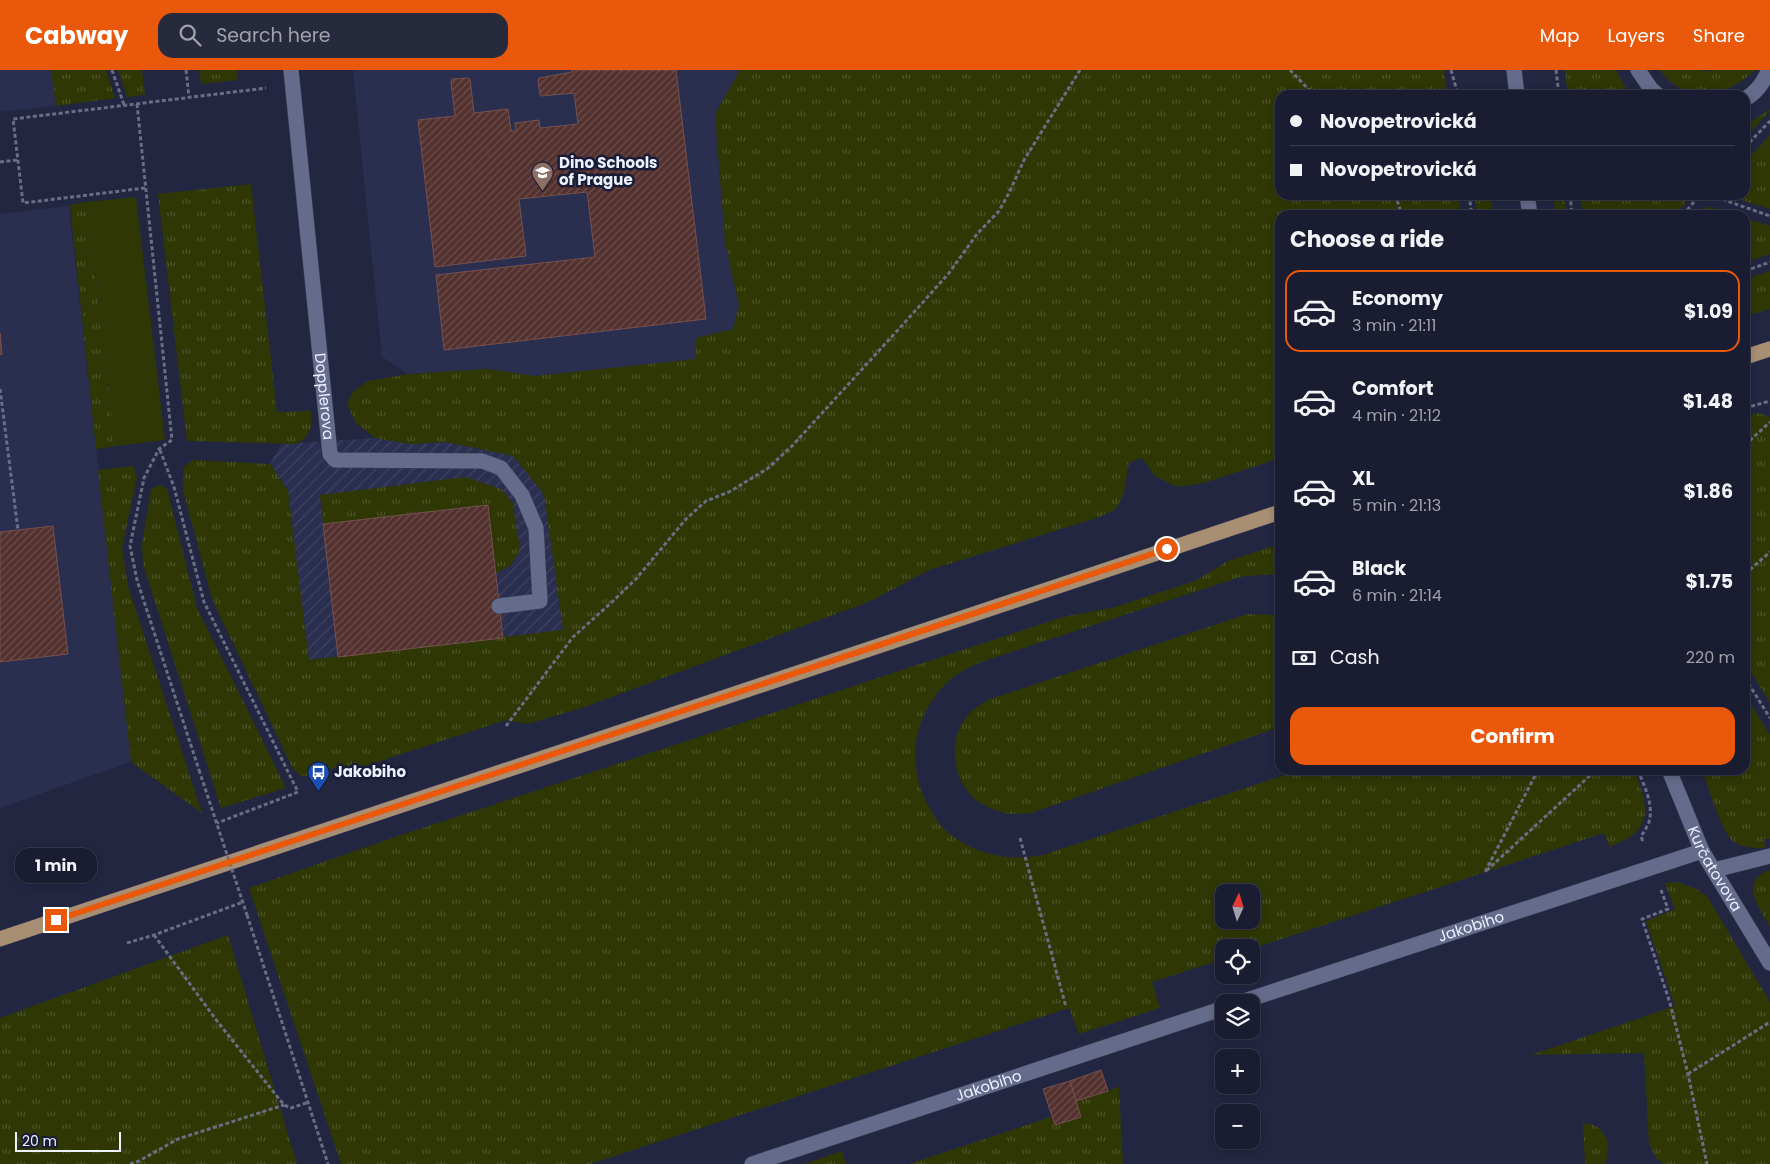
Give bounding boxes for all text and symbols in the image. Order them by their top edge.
search box [158,13,508,58]
text: Cabway [25,19,128,52]
icon: search [176,21,204,49]
text: Search here [216,22,331,49]
text: Map [1540,23,1580,48]
text: Layers [1608,23,1665,48]
text: Share [1693,23,1745,48]
text: Novopetrovická [1320,108,1477,135]
place label: Dino Schools of Prague [559,152,658,190]
text: Novopetrovická [1320,156,1477,183]
school or university icon: Dino Schools of Prague [531,160,555,191]
text: Choose a ride [1290,224,1444,255]
text: Economy [1352,285,1443,312]
icon: car [1292,289,1337,334]
text: $1.09 [1684,298,1733,325]
text: 3 min · 21:11 [1352,314,1436,337]
street label: Dopplerova [310,352,339,441]
text: Comfort [1352,375,1434,402]
icon: car [1292,379,1337,424]
text: $1.48 [1683,388,1733,415]
text: 4 min · 21:12 [1352,404,1441,427]
text: XL [1352,465,1375,492]
icon: car [1292,469,1337,514]
text: $1.86 [1684,478,1733,505]
text: 5 min · 21:13 [1352,494,1441,517]
route start [1156,538,1178,560]
text: Black [1352,555,1406,582]
icon: car [1292,559,1337,604]
text: $1.75 [1685,568,1733,595]
text: 6 min · 21:14 [1352,584,1442,607]
icon: cash [1290,644,1318,672]
text: Cash [1330,644,1380,671]
text: 220 m [1686,646,1735,669]
button: Confirm [1290,707,1735,765]
bus stop icon: Jakobiho [306,760,330,791]
place label: Jakobiho [334,761,406,782]
street label: Kurčatovova [1683,823,1747,915]
callout: 1 min [15,848,97,882]
text: 1 min [35,854,77,877]
north arrow [1215,884,1260,929]
map controls [1215,884,1260,1149]
street label: Jakobiho [1435,906,1507,947]
route end [45,909,67,931]
button: locate [1215,939,1260,984]
button: layers [1215,994,1260,1039]
button: + [1215,1049,1260,1094]
street label: Jakobiho [952,1065,1024,1106]
button: − [1215,1104,1260,1149]
scale bar [15,1129,121,1152]
text: 20 m [22,1131,57,1151]

